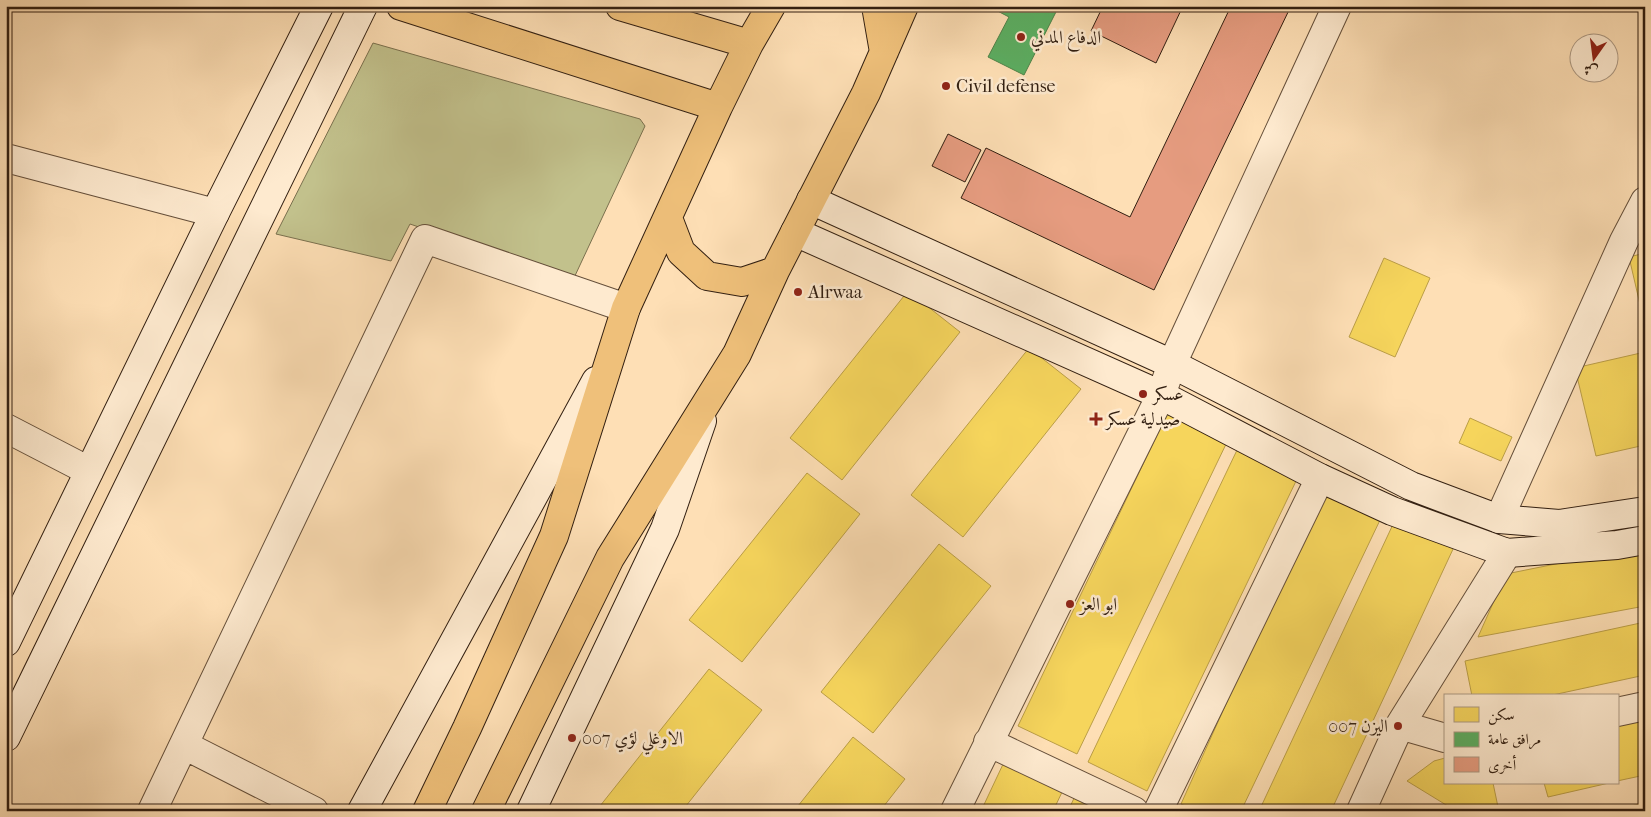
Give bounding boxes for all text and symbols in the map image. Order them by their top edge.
place label: الدفاع المدني [1031,27,1101,52]
marker: الدفاع المدني [1015,31,1027,43]
north arrow [1568,32,1618,82]
text: ش [1582,60,1600,80]
place label: Civil defense [956,76,1056,97]
marker: Civil defense [940,80,952,92]
place label: Alrwaa [807,282,863,303]
marker: Alrwaa [792,286,804,298]
place label: عسكر [1151,384,1184,406]
marker: عسكر [1137,388,1149,400]
place label: صيدلية عسكر [1104,409,1180,431]
marker: صيدلية عسكر [1090,413,1102,425]
place label: ابو العز [1078,594,1117,616]
marker: ابو العز [1064,598,1076,610]
legend [1444,694,1618,784]
text: سكن [1488,706,1515,725]
place label: اليزن 007 [1328,716,1388,737]
marker: اليزن 007 [1392,720,1404,732]
place label: الاوغلي لؤي 007 [582,728,683,755]
text: مرافق عامة [1488,730,1541,750]
marker: الاوغلي لؤي 007 [566,732,578,744]
text: أخرى [1488,754,1517,774]

